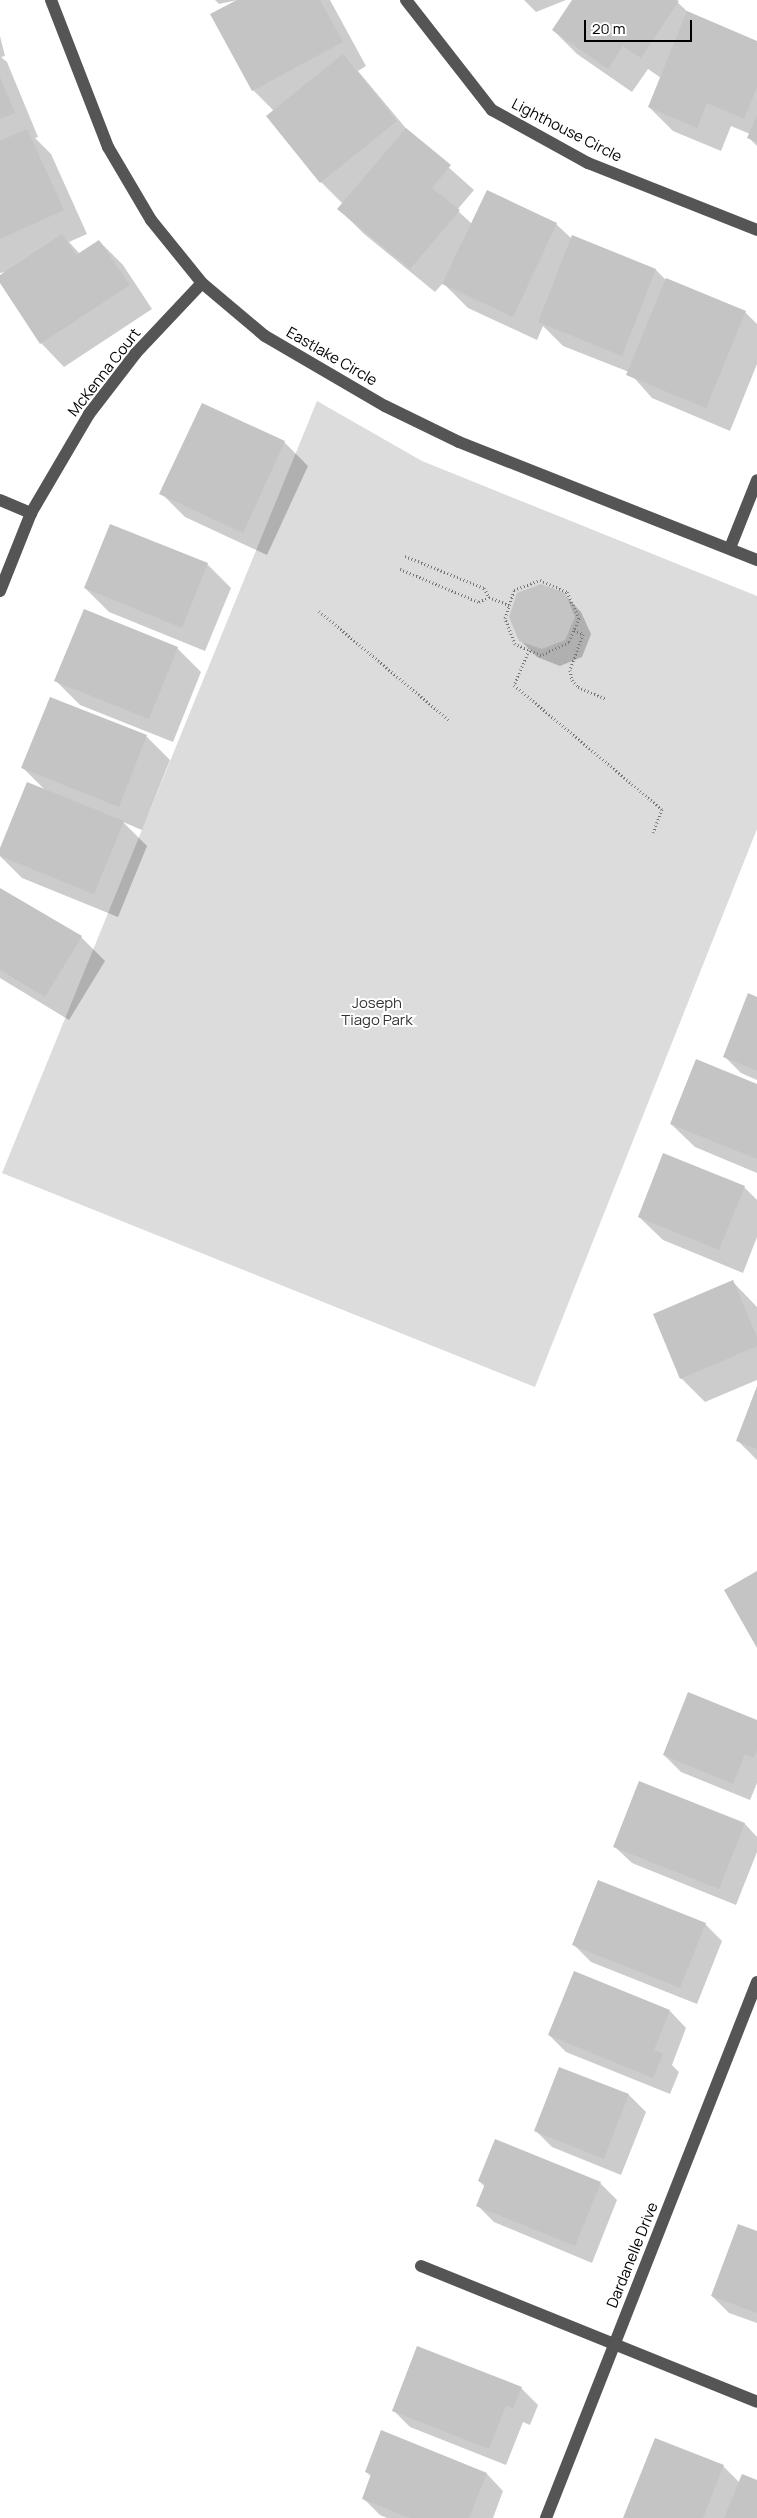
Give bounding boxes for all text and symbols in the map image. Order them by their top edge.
scale bar [587,10,694,42]
text: 20 m [592,18,625,39]
street label: Lighthouse Circle [509,94,625,166]
street label: Eastlake Circle [284,323,380,389]
street label: McKenna Court [64,324,144,420]
park label: Joseph Tiago Park [341,993,413,1028]
street label: Dardanelle Drive [603,2200,661,2310]

